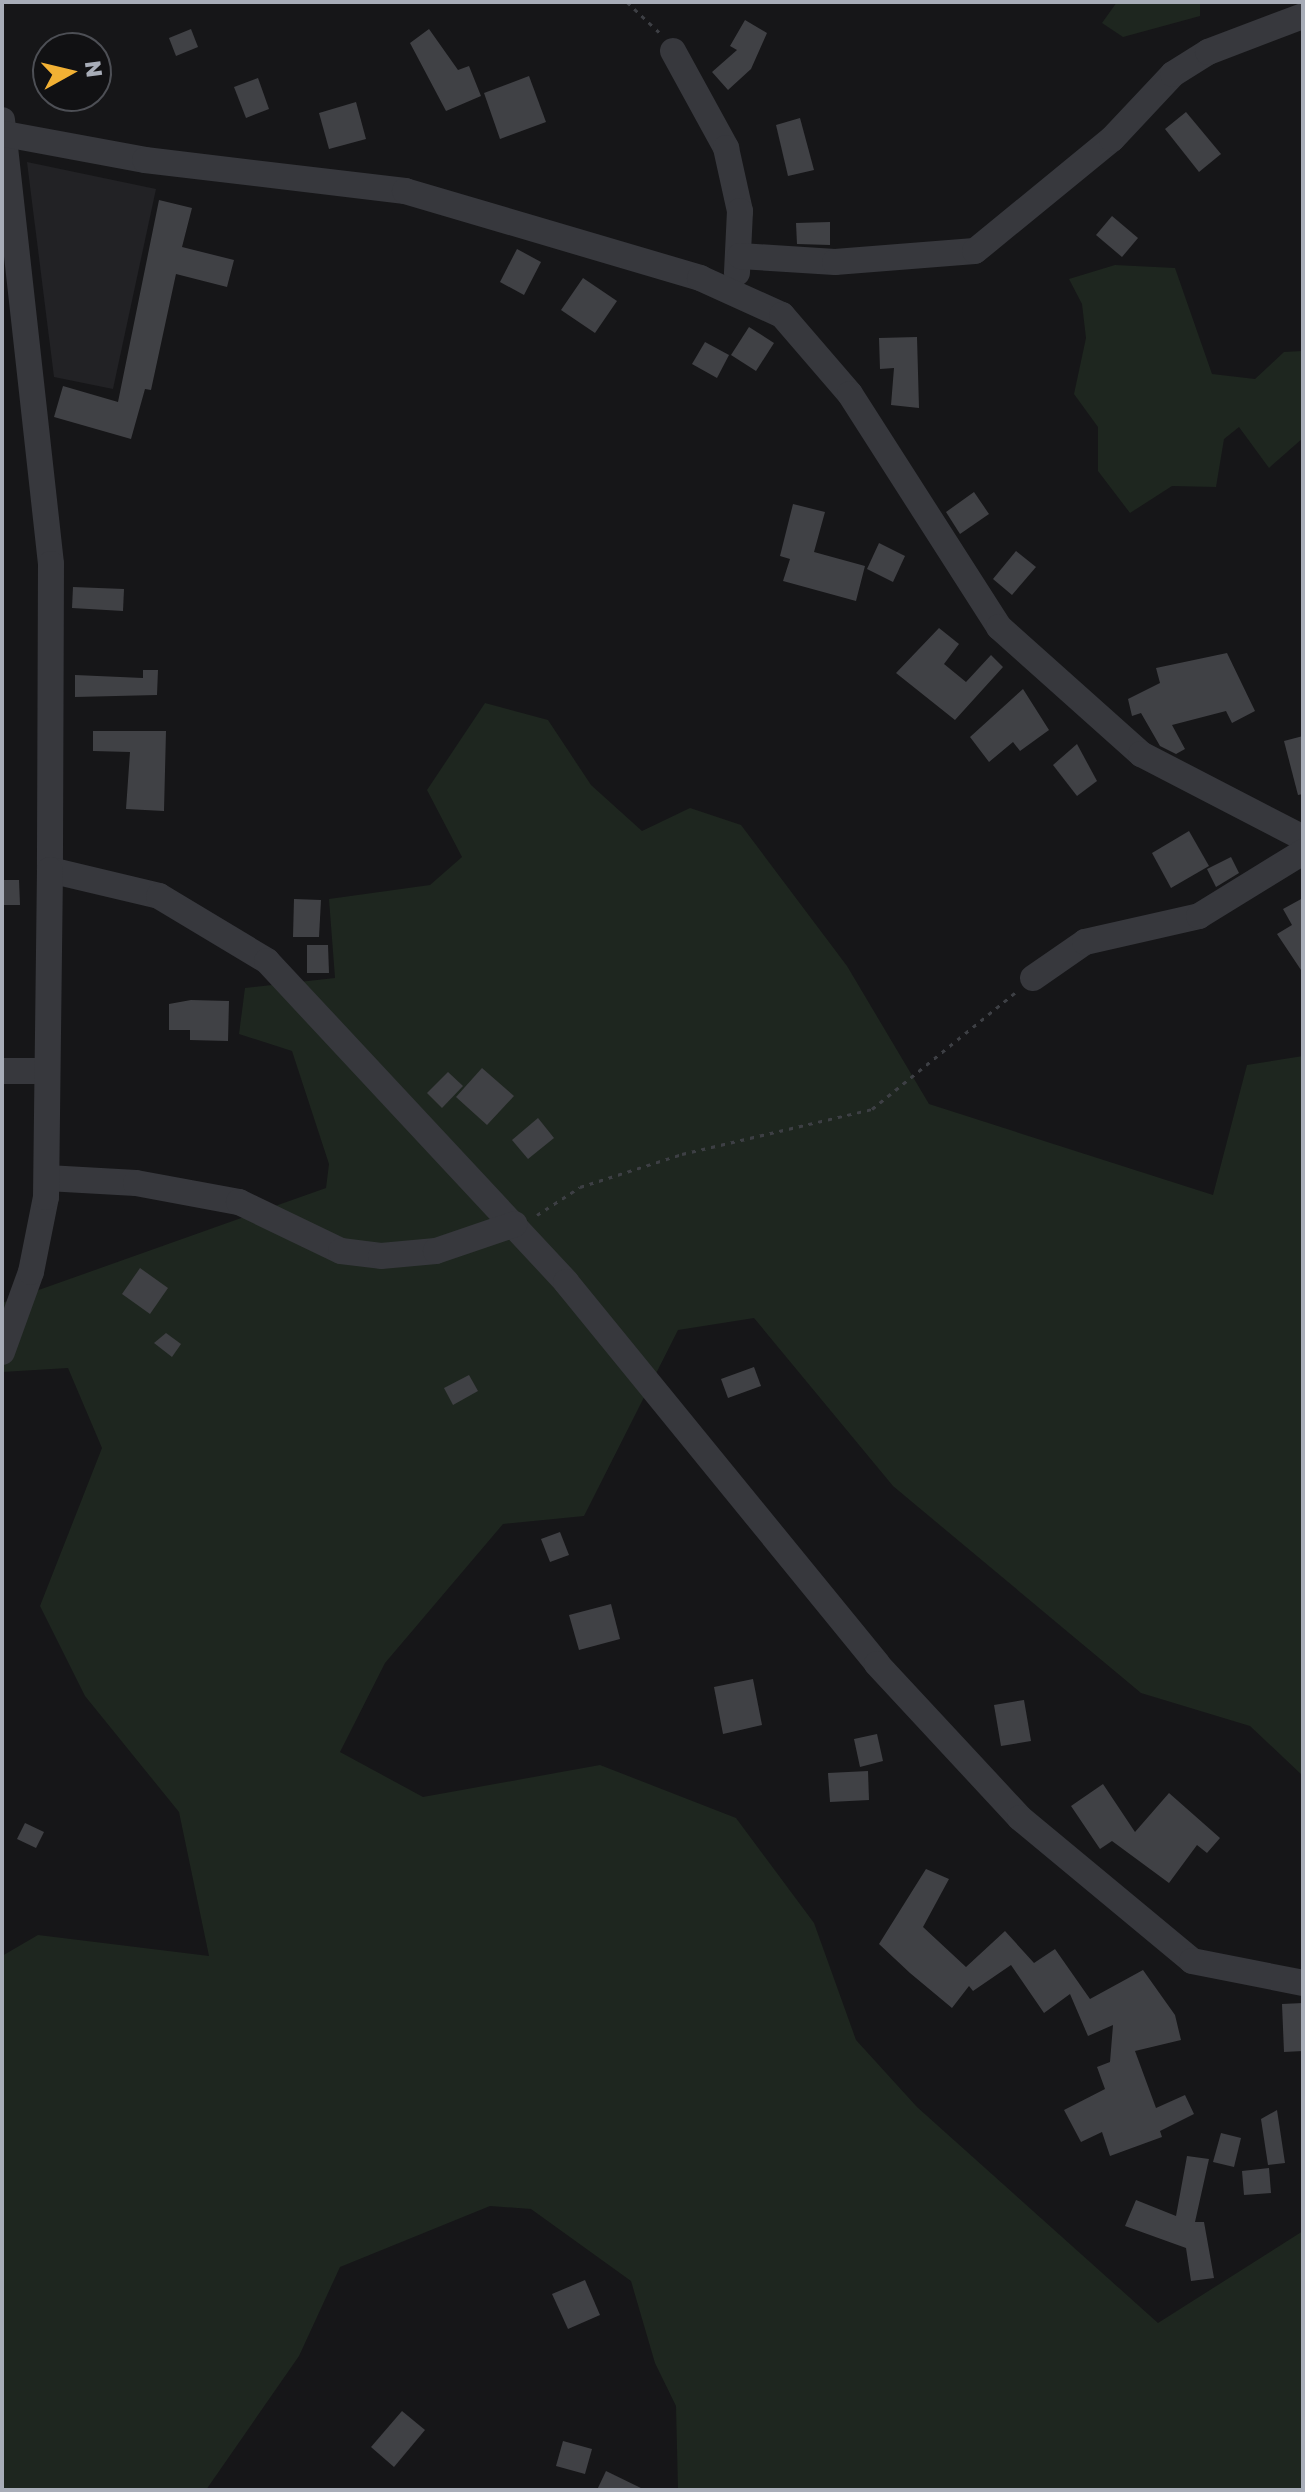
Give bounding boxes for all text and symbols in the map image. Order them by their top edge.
north arrow [32,32,112,112]
text: N [80,59,109,79]

